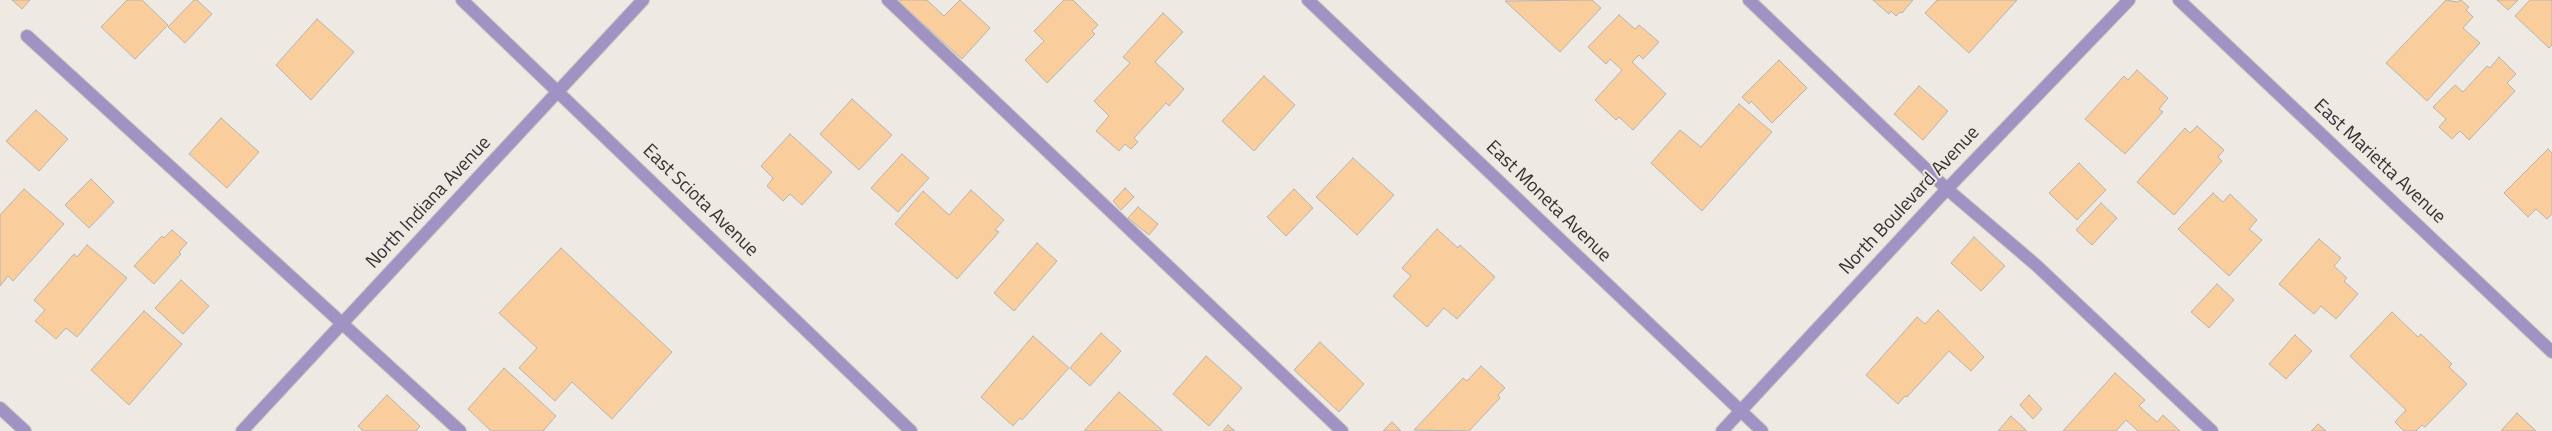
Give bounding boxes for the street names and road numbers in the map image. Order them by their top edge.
street label: East Marietta Avenue [2308,95,2450,229]
street label: North Boulevard Avenue [1835,122,1985,280]
street label: North Indiana Avenue [362,132,496,274]
street label: East Moneta Avenue [1481,136,1615,268]
street label: East Sciota Avenue [637,140,763,262]

